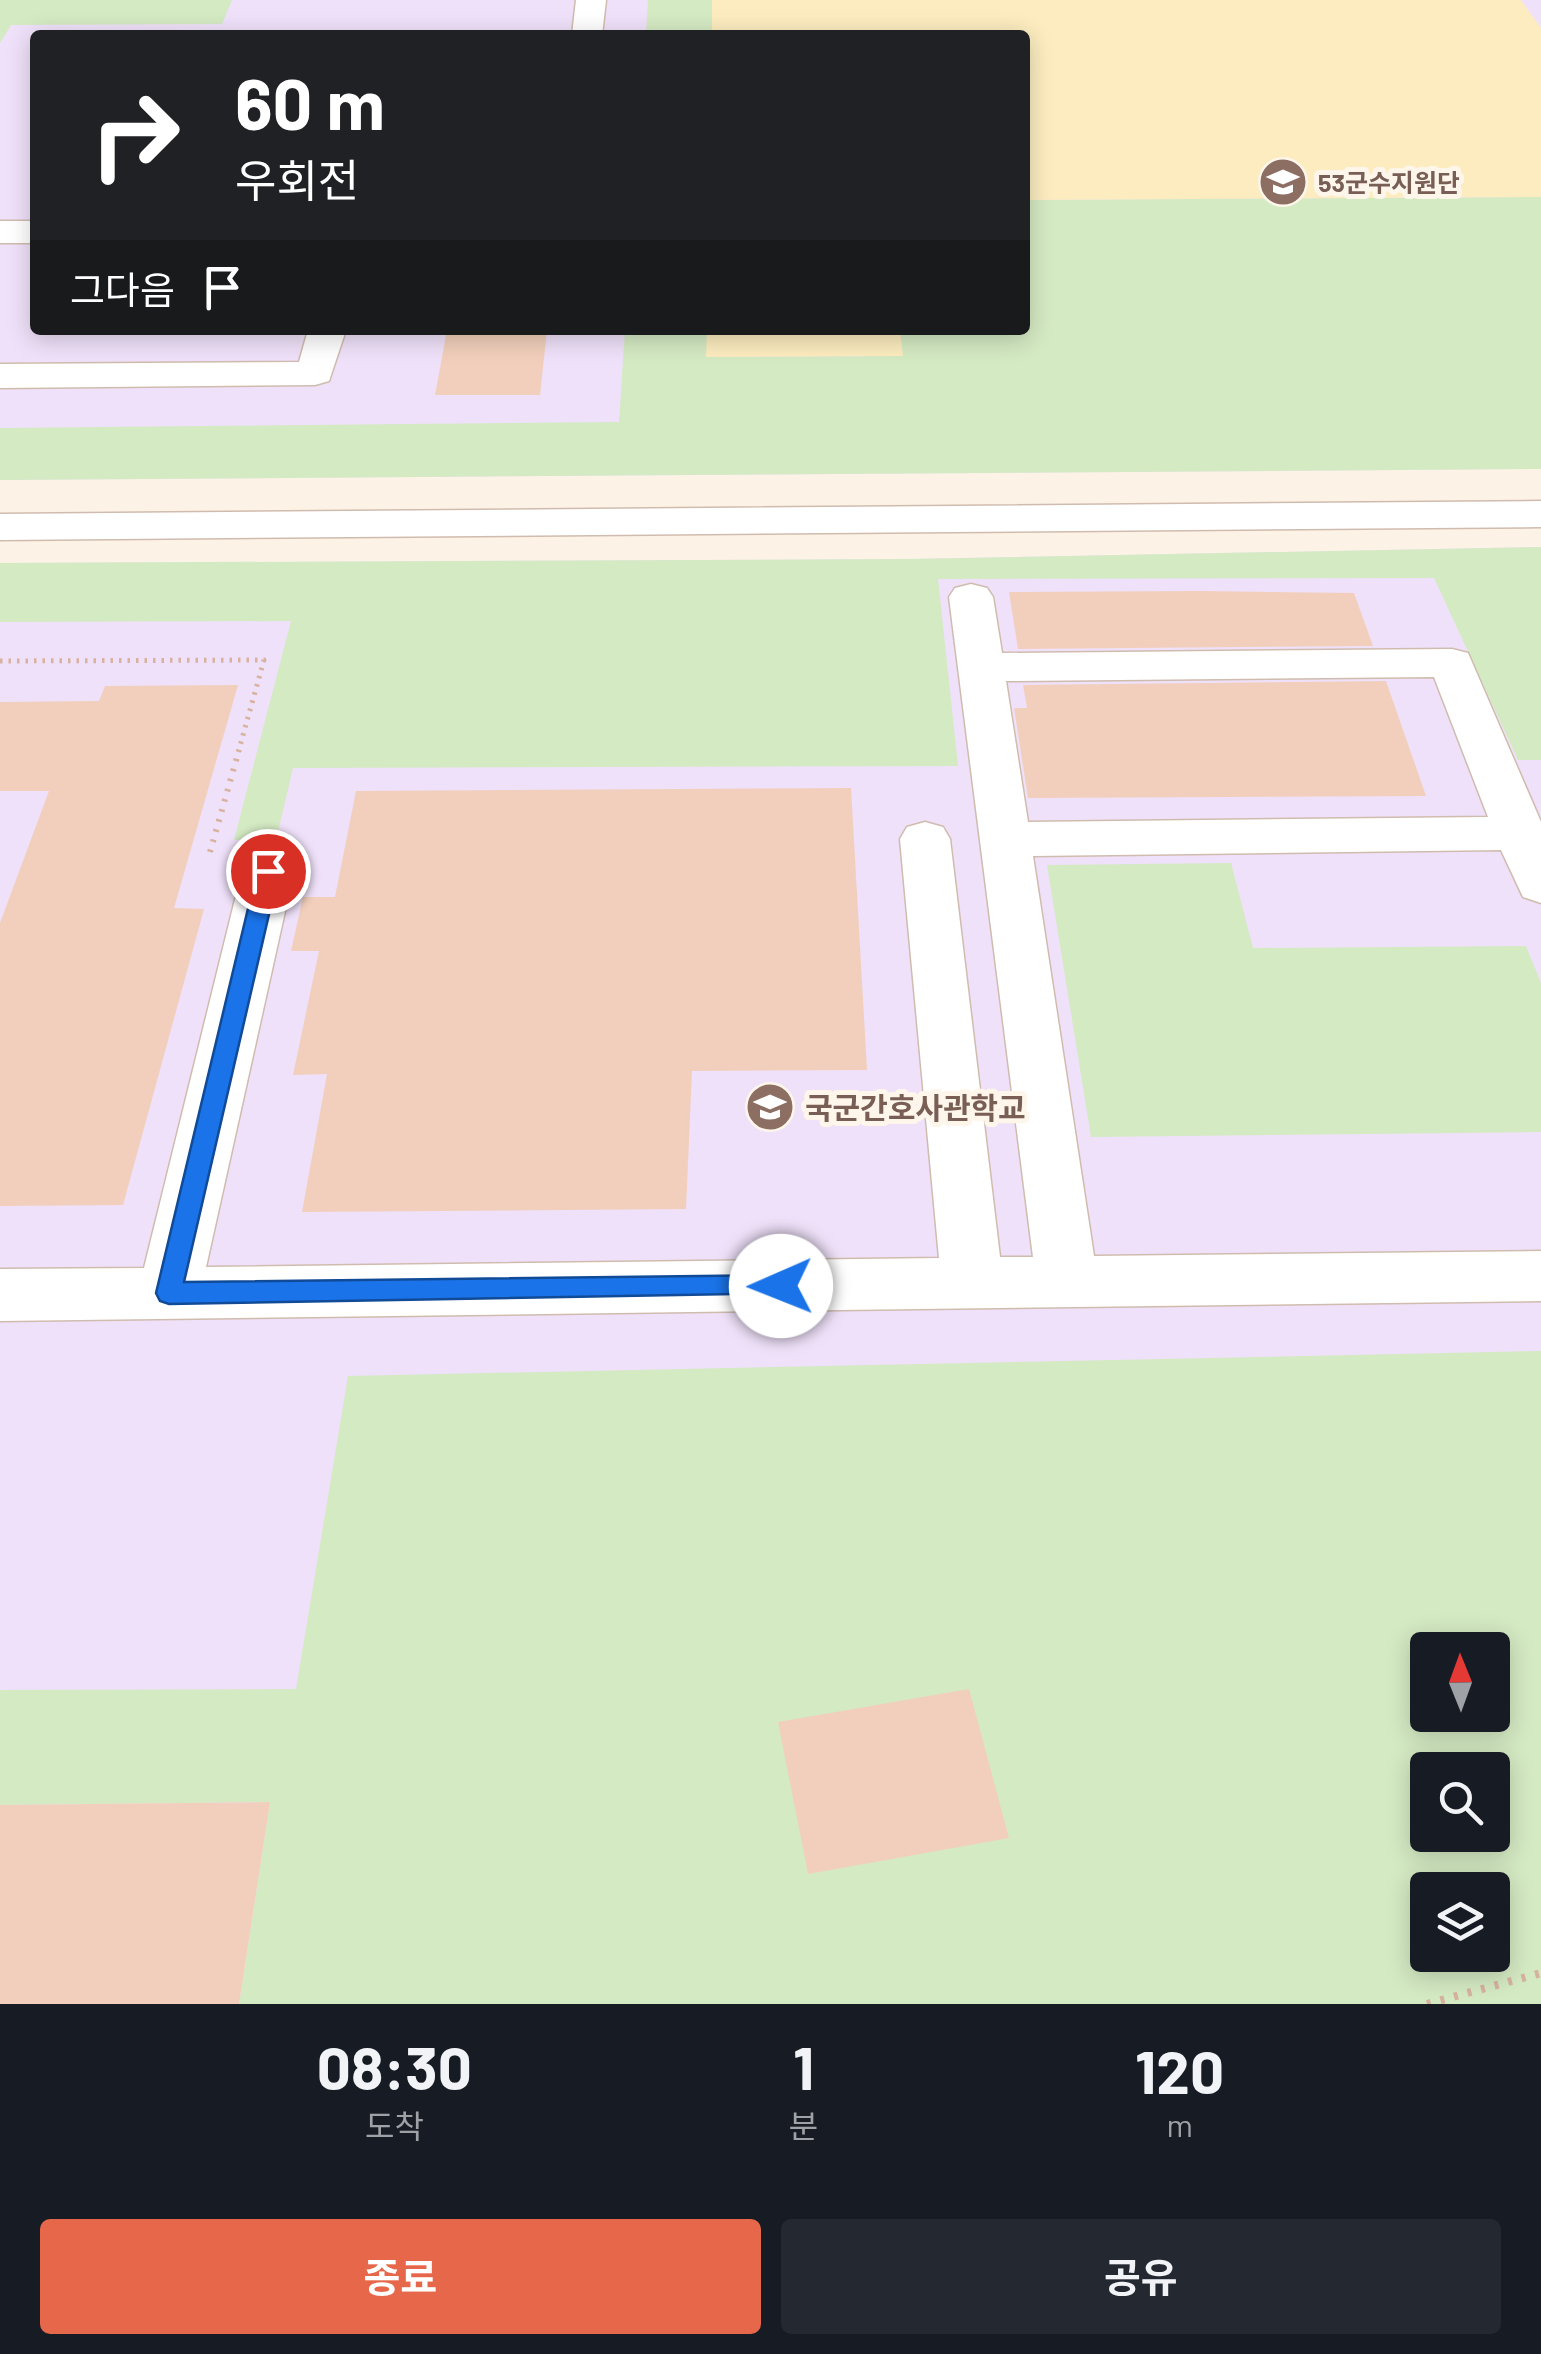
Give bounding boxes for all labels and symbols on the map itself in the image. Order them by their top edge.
school or university icon: 53군수지원단 [1257,156,1309,208]
place label: 53군수지원단 [1318,167,1460,197]
pin [226,829,311,914]
school or university icon: 국군간호사관학교 [744,1081,796,1133]
place label: 국군간호사관학교 [805,1089,1026,1125]
position arrow [729,1234,833,1338]
north arrow [1410,1632,1510,1732]

